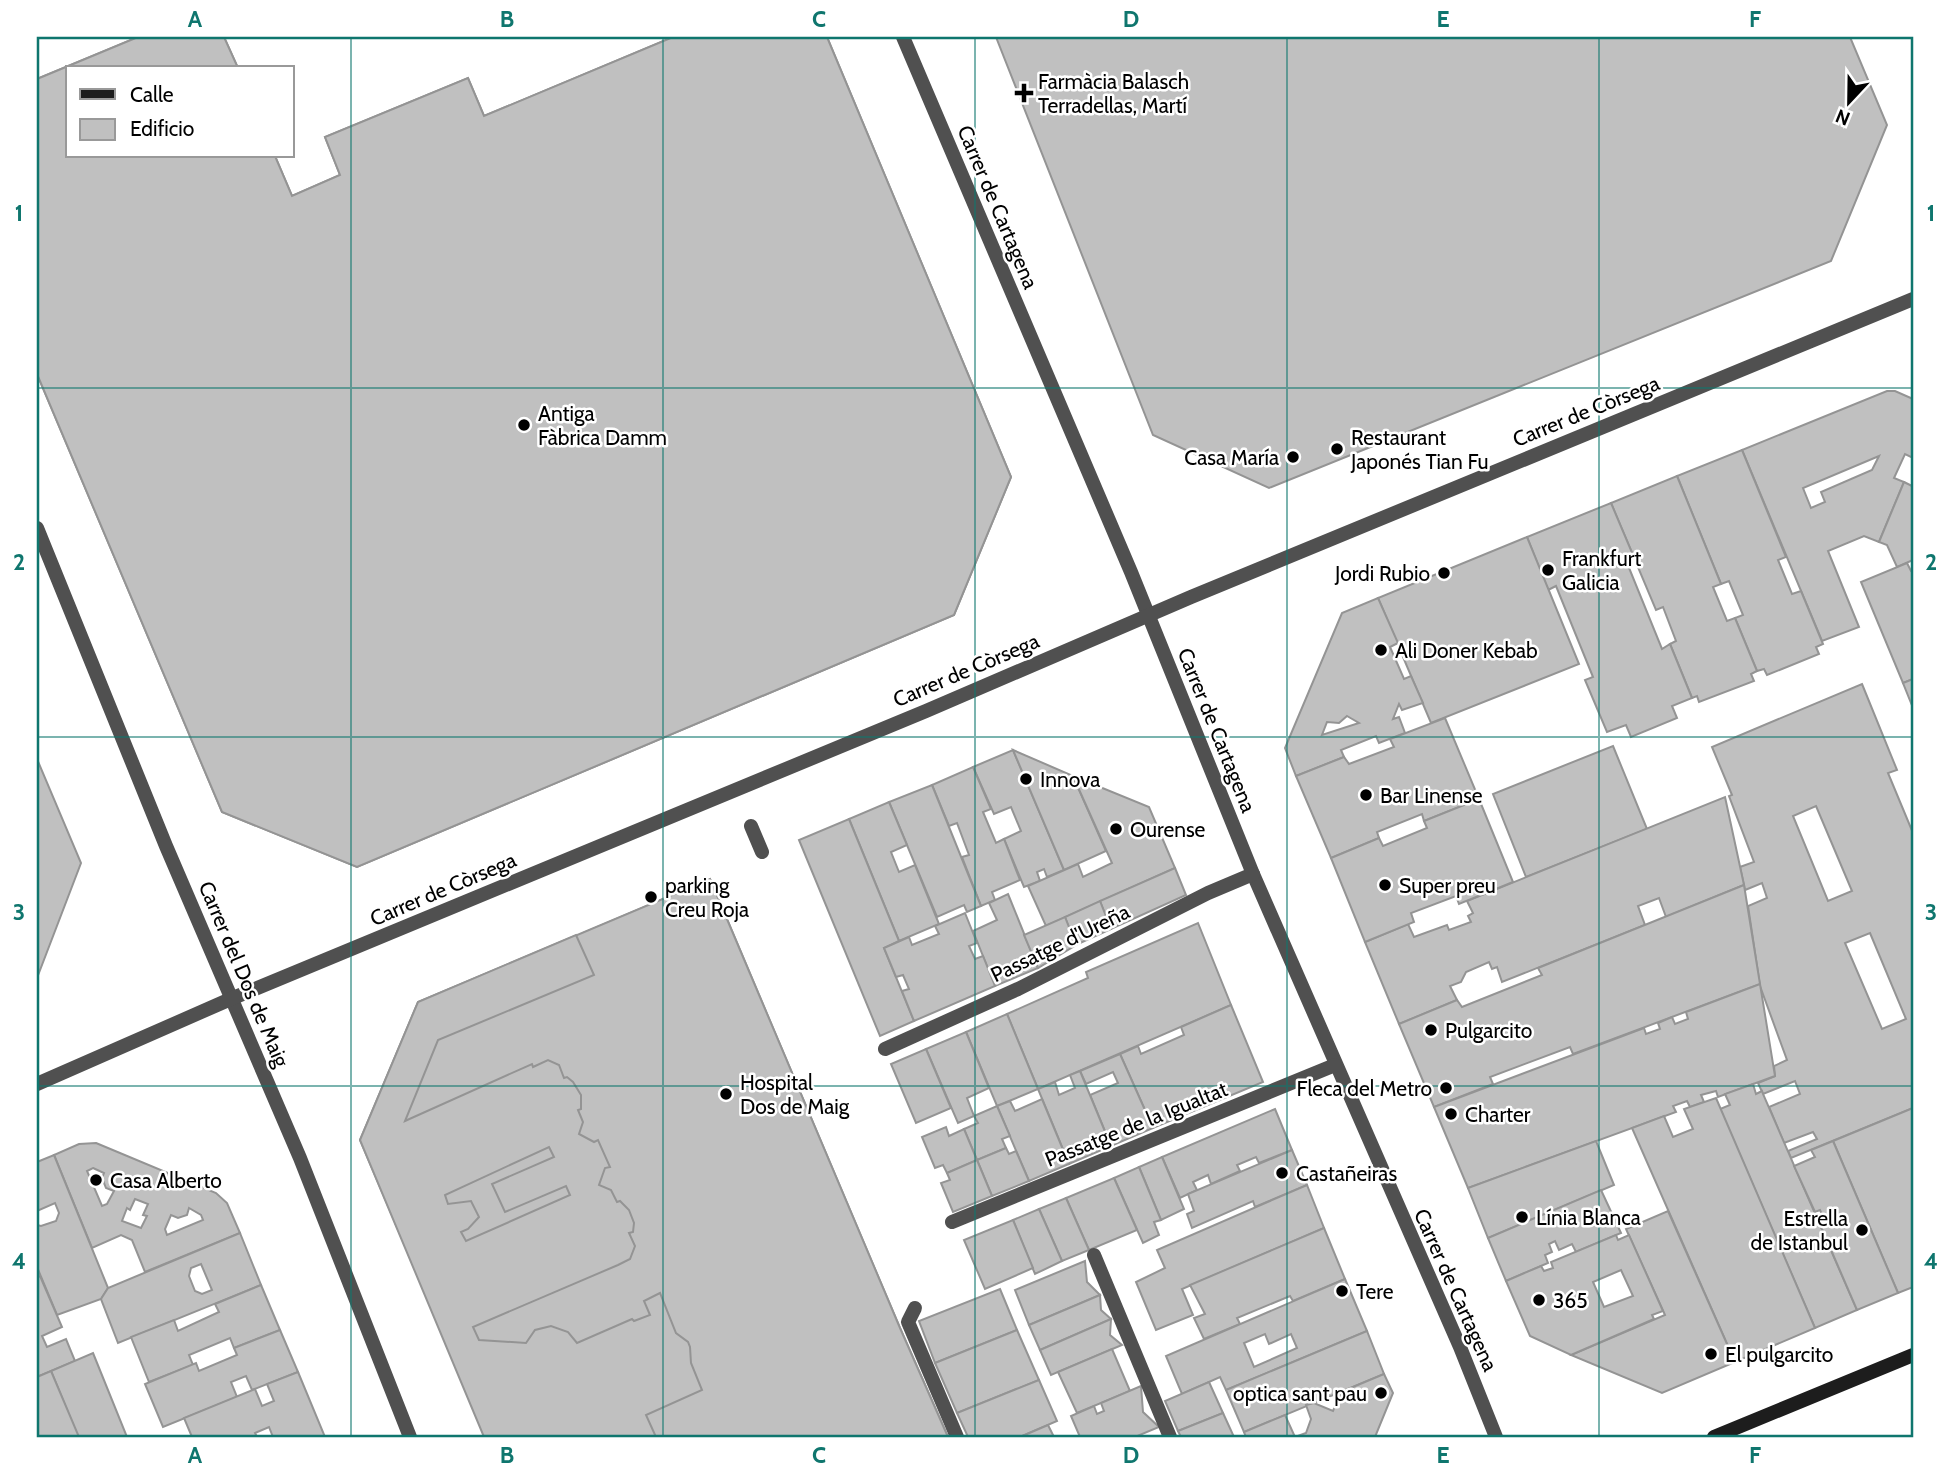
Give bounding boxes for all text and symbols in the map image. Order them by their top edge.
text: A [188,5,203,33]
text: B [500,5,514,33]
text: C [812,5,826,33]
text: D [1123,5,1139,33]
text: E [1436,5,1450,33]
text: F [1749,5,1761,33]
legend [66,66,294,158]
north arrow [1814,66,1884,136]
place label: Farmàcia Balasch Terradellas, Martí [1038,69,1189,118]
text: Calle [130,82,174,107]
marker: Farmàcia Balasch Terradellas, Martí [1016,85,1032,101]
text: N [1832,104,1853,130]
text: Edificio [130,116,194,141]
street label: Carrer de Cartagena [952,122,1044,292]
text: 1 [15,199,23,227]
text: 1 [1927,199,1935,227]
street label: Carrer de Còrsega [1509,370,1663,452]
place label: Antiga Fàbrica Damm [538,401,667,450]
marker: Antiga Fàbrica Damm [516,417,532,433]
place label: Restaurant Japonés Tian Fu [1350,425,1489,474]
marker: Restaurant Japonés Tian Fu [1329,441,1345,457]
place label: Casa María [1184,445,1279,470]
marker: Casa María [1285,449,1301,465]
place label: Frankfurt Galicia [1562,546,1641,595]
text: 2 [13,548,25,576]
text: 2 [1925,548,1937,576]
place label: Jordi Rubio [1334,561,1430,586]
marker: Frankfurt Galicia [1540,562,1556,578]
marker: Jordi Rubio [1436,565,1452,581]
street label: Carrer de Còrsega [889,628,1043,712]
place label: Ali Doner Kebab [1395,638,1538,663]
marker: Ali Doner Kebab [1373,642,1389,658]
street label: Carrer de Cartagena [1173,644,1261,816]
place label: Innova [1040,767,1100,792]
marker: Innova [1018,771,1034,787]
place label: Bar Linense [1380,783,1483,808]
marker: Bar Linense [1358,787,1374,803]
place label: Ourense [1130,817,1206,842]
marker: Ourense [1108,821,1124,837]
street label: Carrer de Còrsega [366,847,520,931]
place label: parking Creu Roja [665,873,749,923]
place label: Super preu [1399,873,1496,898]
street label: Carrer del Dos de Maig [194,877,295,1071]
marker: Super preu [1377,877,1393,893]
marker: parking Creu Roja [643,889,659,905]
text: 3 [13,898,25,926]
text: 3 [1925,898,1937,926]
street label: Passatge d'Ureña [987,899,1133,987]
place label: Pulgarcito [1445,1018,1532,1043]
marker: Pulgarcito [1423,1022,1439,1038]
place label: Hospital Dos de Maig [740,1070,850,1119]
street label: Passatge de la Igualtat [1041,1076,1231,1172]
place label: Fleca del Metro [1296,1076,1432,1101]
marker: Fleca del Metro [1438,1080,1454,1096]
marker: Hospital Dos de Maig [718,1086,734,1102]
place label: Charter [1465,1102,1531,1127]
marker: Charter [1443,1106,1459,1122]
place label: Castañeiras [1296,1161,1397,1186]
marker: Castañeiras [1274,1165,1290,1181]
place label: Casa Alberto [110,1168,222,1193]
marker: Casa Alberto [88,1172,104,1188]
street label: Carrer de Cartagena [1409,1205,1503,1375]
place label: Línia Blanca [1536,1205,1641,1230]
place label: Estrella de Istanbul [1751,1206,1848,1255]
marker: Línia Blanca [1514,1209,1530,1225]
marker: Estrella de Istanbul [1854,1222,1870,1238]
text: 4 [12,1247,26,1275]
text: 4 [1924,1247,1938,1275]
place label: Tere [1356,1279,1394,1304]
marker: Tere [1334,1283,1350,1299]
place label: 365 [1553,1288,1588,1313]
marker: 365 [1531,1292,1547,1308]
place label: El pulgarcito [1725,1342,1833,1367]
marker: El pulgarcito [1703,1346,1719,1362]
place label: optica sant pau [1233,1381,1367,1406]
marker: optica sant pau [1373,1385,1389,1401]
text: A [188,1441,203,1469]
text: B [500,1441,514,1469]
text: C [812,1441,826,1469]
text: D [1123,1441,1139,1469]
text: E [1436,1441,1450,1469]
text: F [1749,1441,1761,1469]

